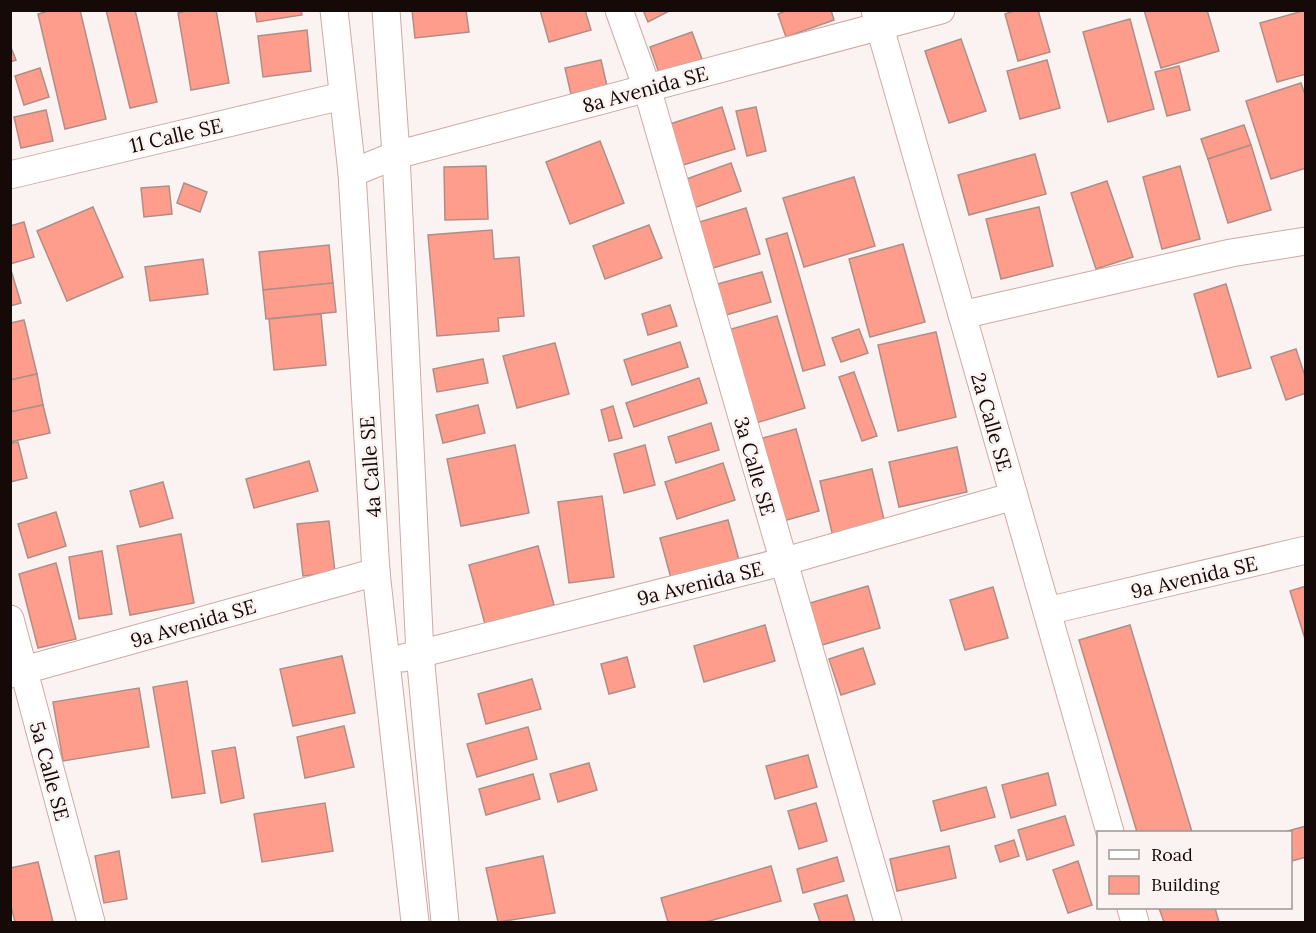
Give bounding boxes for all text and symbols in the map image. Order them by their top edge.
street label: 8a Avenida SE [580,60,710,118]
street label: 11 Calle SE [127,112,225,158]
street label: 2a Calle SE [966,370,1018,474]
street label: 3a Calle SE [729,414,781,518]
street label: 4a Calle SE [354,416,386,518]
street label: 9a Avenida SE [1128,550,1260,604]
street label: 9a Avenida SE [634,555,766,611]
street label: 9a Avenida SE [127,593,259,653]
street label: 5a Calle SE [25,719,75,823]
legend [1097,831,1292,909]
text: Road [1151,843,1193,866]
text: Building [1151,873,1221,896]

